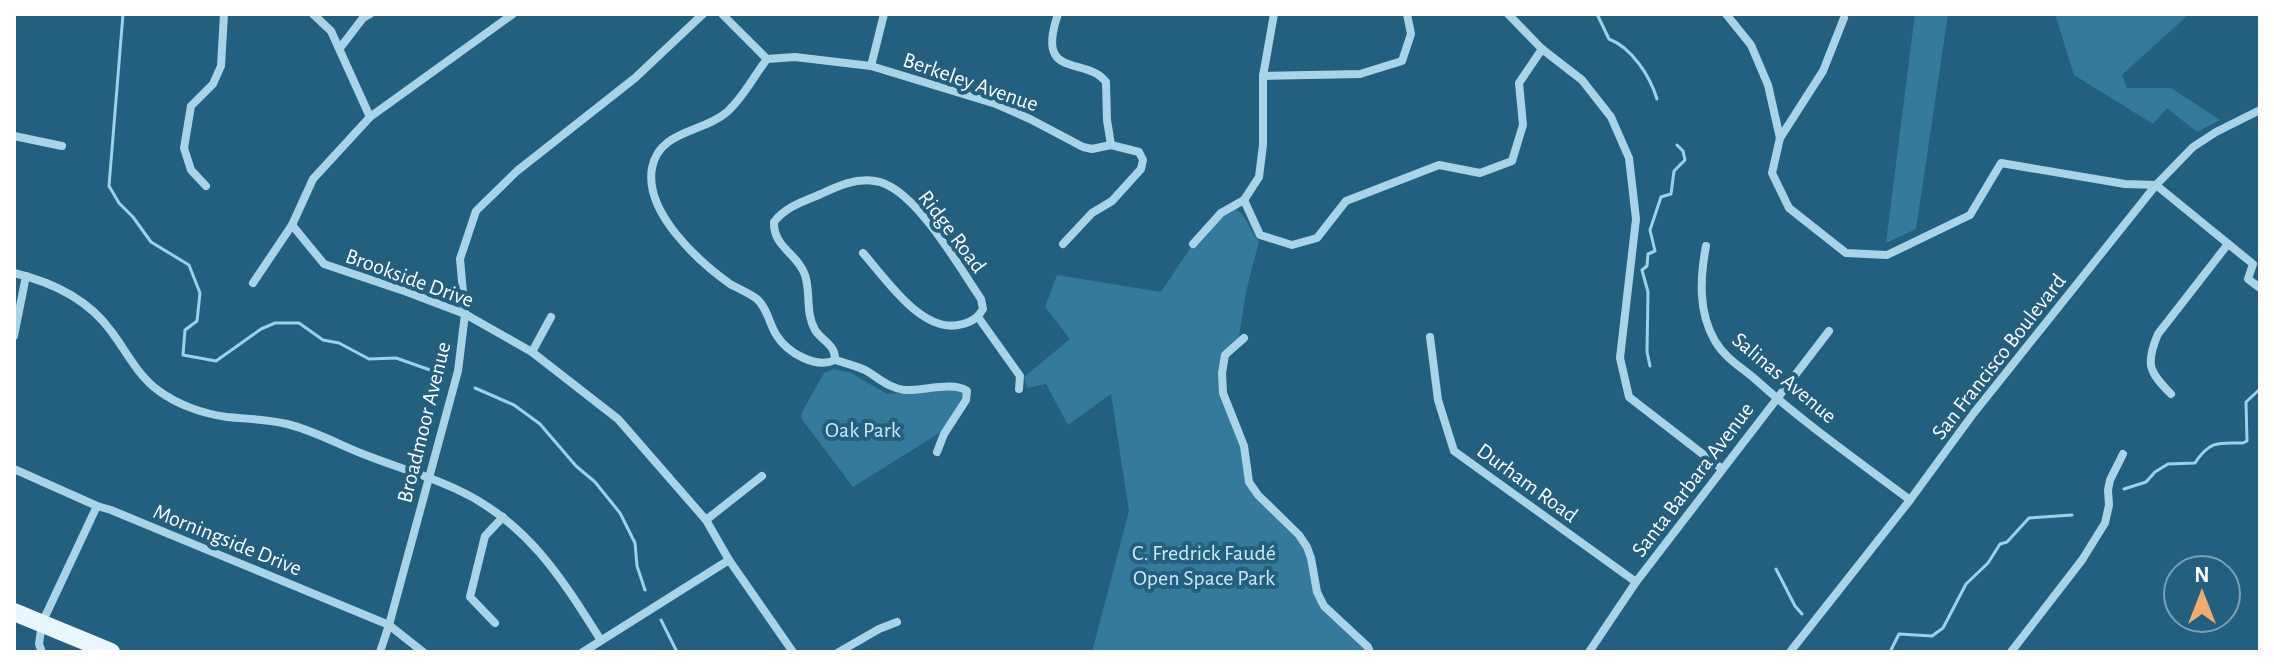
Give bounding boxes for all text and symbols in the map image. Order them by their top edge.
street label: Berkeley Avenue [900,49,1041,115]
street label: Ridge Road [914,186,990,277]
street label: Brookside Drive [343,245,477,311]
street label: San Francisco Boulevard [1928,270,2070,443]
street label: Salinas Avenue [1728,328,1841,427]
street label: Broadmoor Avenue [393,340,455,505]
street label: Santa Barbara Avenue [1628,398,1758,561]
park label: Oak Park [825,419,901,441]
street label: Durham Road [1473,439,1582,527]
street label: Morningside Drive [150,500,305,580]
park label: C. Fredrick Faudé Open Space Park [1132,542,1276,589]
north arrow [2162,554,2242,634]
text: N [2194,564,2210,586]

